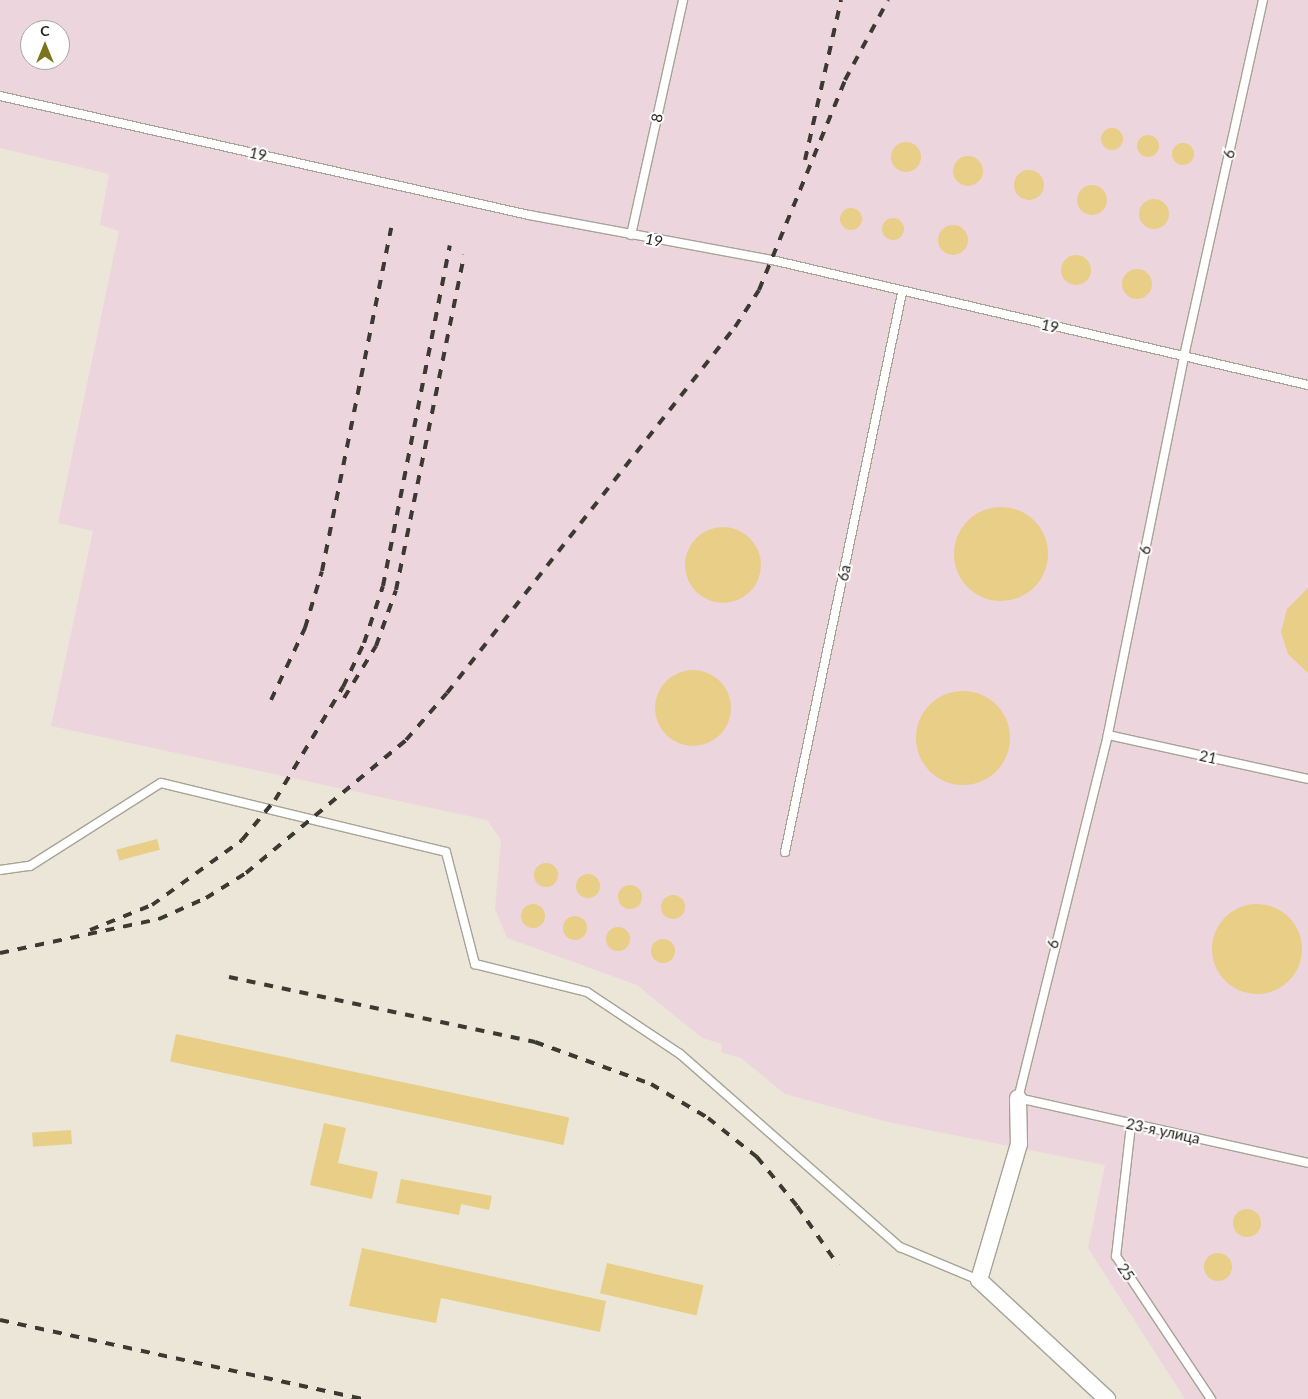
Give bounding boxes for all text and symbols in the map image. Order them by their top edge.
north arrow [20,20,70,70]
text: С [40,22,50,39]
street label: 8 [647,112,667,124]
street label: 19 [247,143,269,165]
street label: 6 [1219,148,1239,160]
street label: 19 [644,229,664,251]
street label: 19 [1039,315,1061,337]
street label: 6 [1135,544,1155,556]
street label: 6a [834,563,854,583]
street label: 21 [1198,746,1218,768]
street label: 6 [1043,938,1063,950]
street label: 23-я улица [1124,1114,1202,1148]
street label: 25 [1114,1260,1138,1284]

